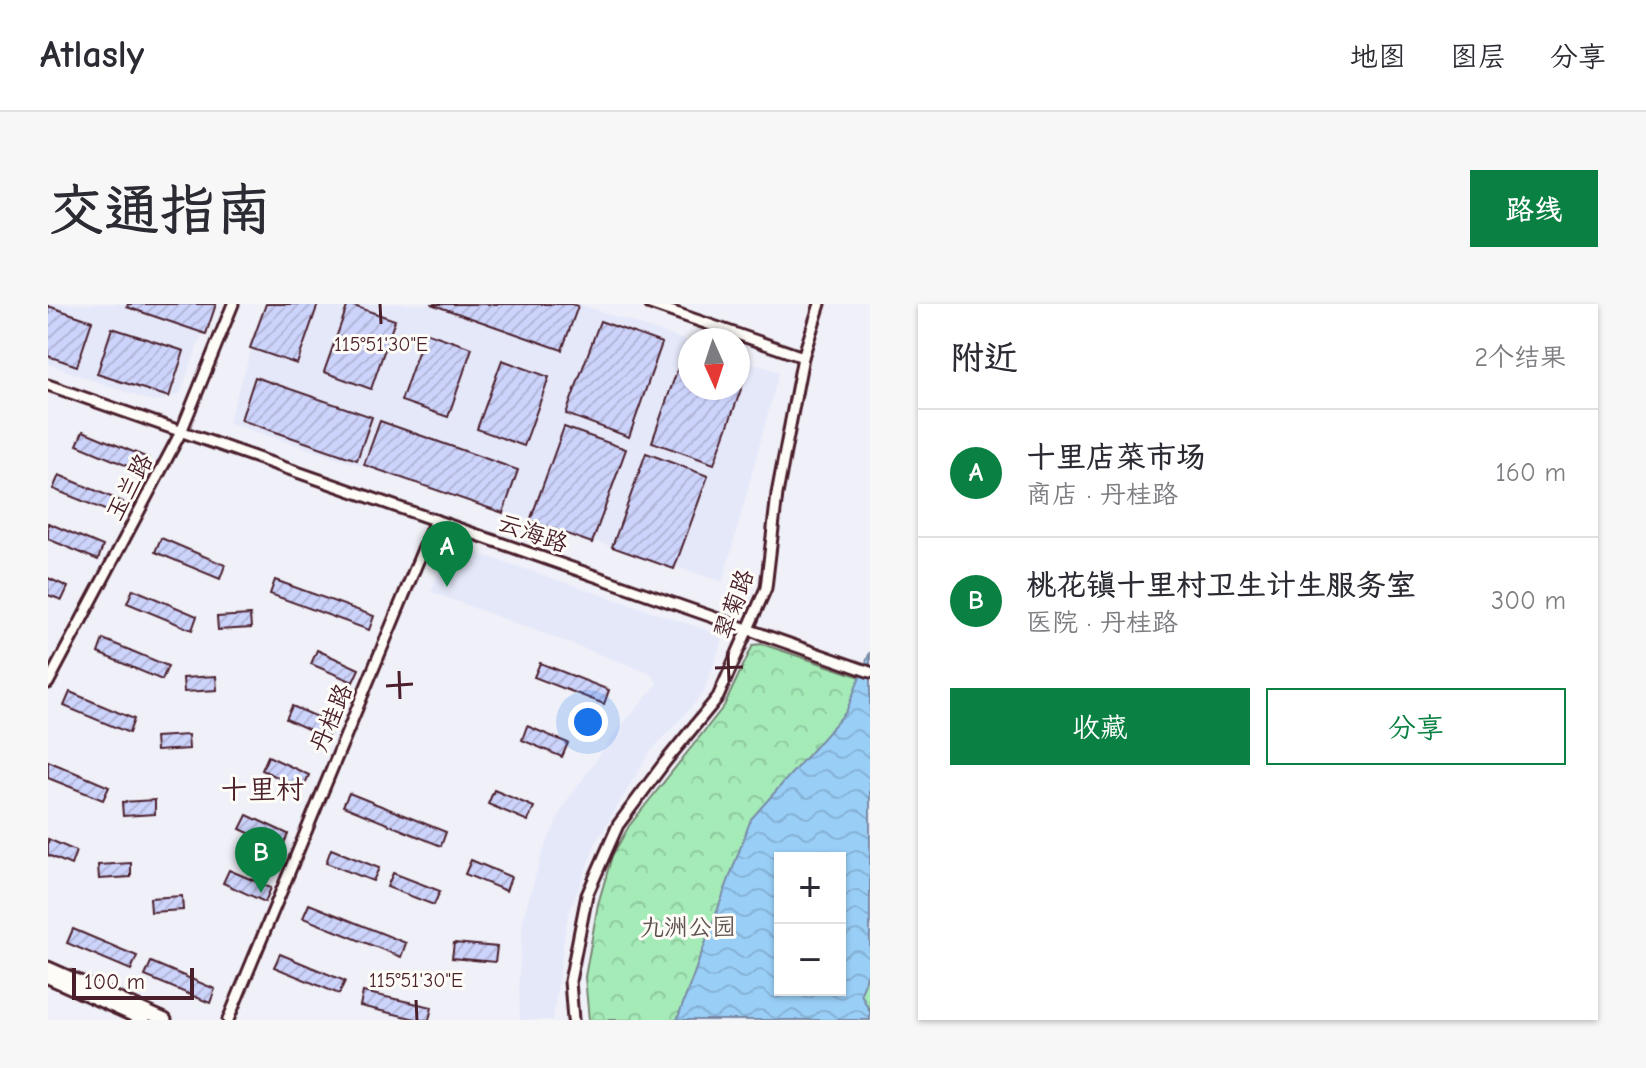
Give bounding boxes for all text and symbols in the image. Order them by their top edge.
text: Atlasly [40,33,144,77]
text: 地图 [1350,41,1406,73]
text: 图层 [1450,41,1506,73]
text: 分享 [1550,41,1606,73]
button: 路线 [1470,170,1598,247]
text: 交通指南 [48,179,272,243]
north arrow [678,328,750,400]
text: 115°51'30"E [334,333,428,356]
text: 附近 [950,338,1018,378]
text: 2个结果 [1474,343,1566,373]
text: 十里店菜市场 [1026,440,1206,475]
street label: 玉兰路 [100,449,158,525]
text: A [969,458,983,488]
text: 160 m [1496,458,1566,488]
text: 商店 · 丹桂路 [1026,480,1178,510]
street label: 云海路 [494,508,572,558]
pin: A [421,521,473,587]
street label: 翠菊路 [709,565,759,643]
text: 桃花镇十里村卫生计生服务室 [1026,568,1416,603]
text: B [968,586,984,616]
text: 300 m [1491,586,1566,616]
text: 医院 · 丹桂路 [1026,608,1178,638]
street label: 丹桂路 [304,679,358,757]
button: 收藏 [950,688,1250,765]
button: 分享 [1266,688,1566,765]
your location [568,702,608,742]
district label: 十里村 [220,774,304,806]
pin: B [235,827,287,893]
map controls [774,852,846,996]
button: + [774,852,846,924]
park label: 九洲公园 [640,913,736,941]
button: − [774,924,846,996]
scale bar [72,964,194,1000]
text: 100 m [84,969,145,995]
text: 115°51'30"E [369,969,463,992]

